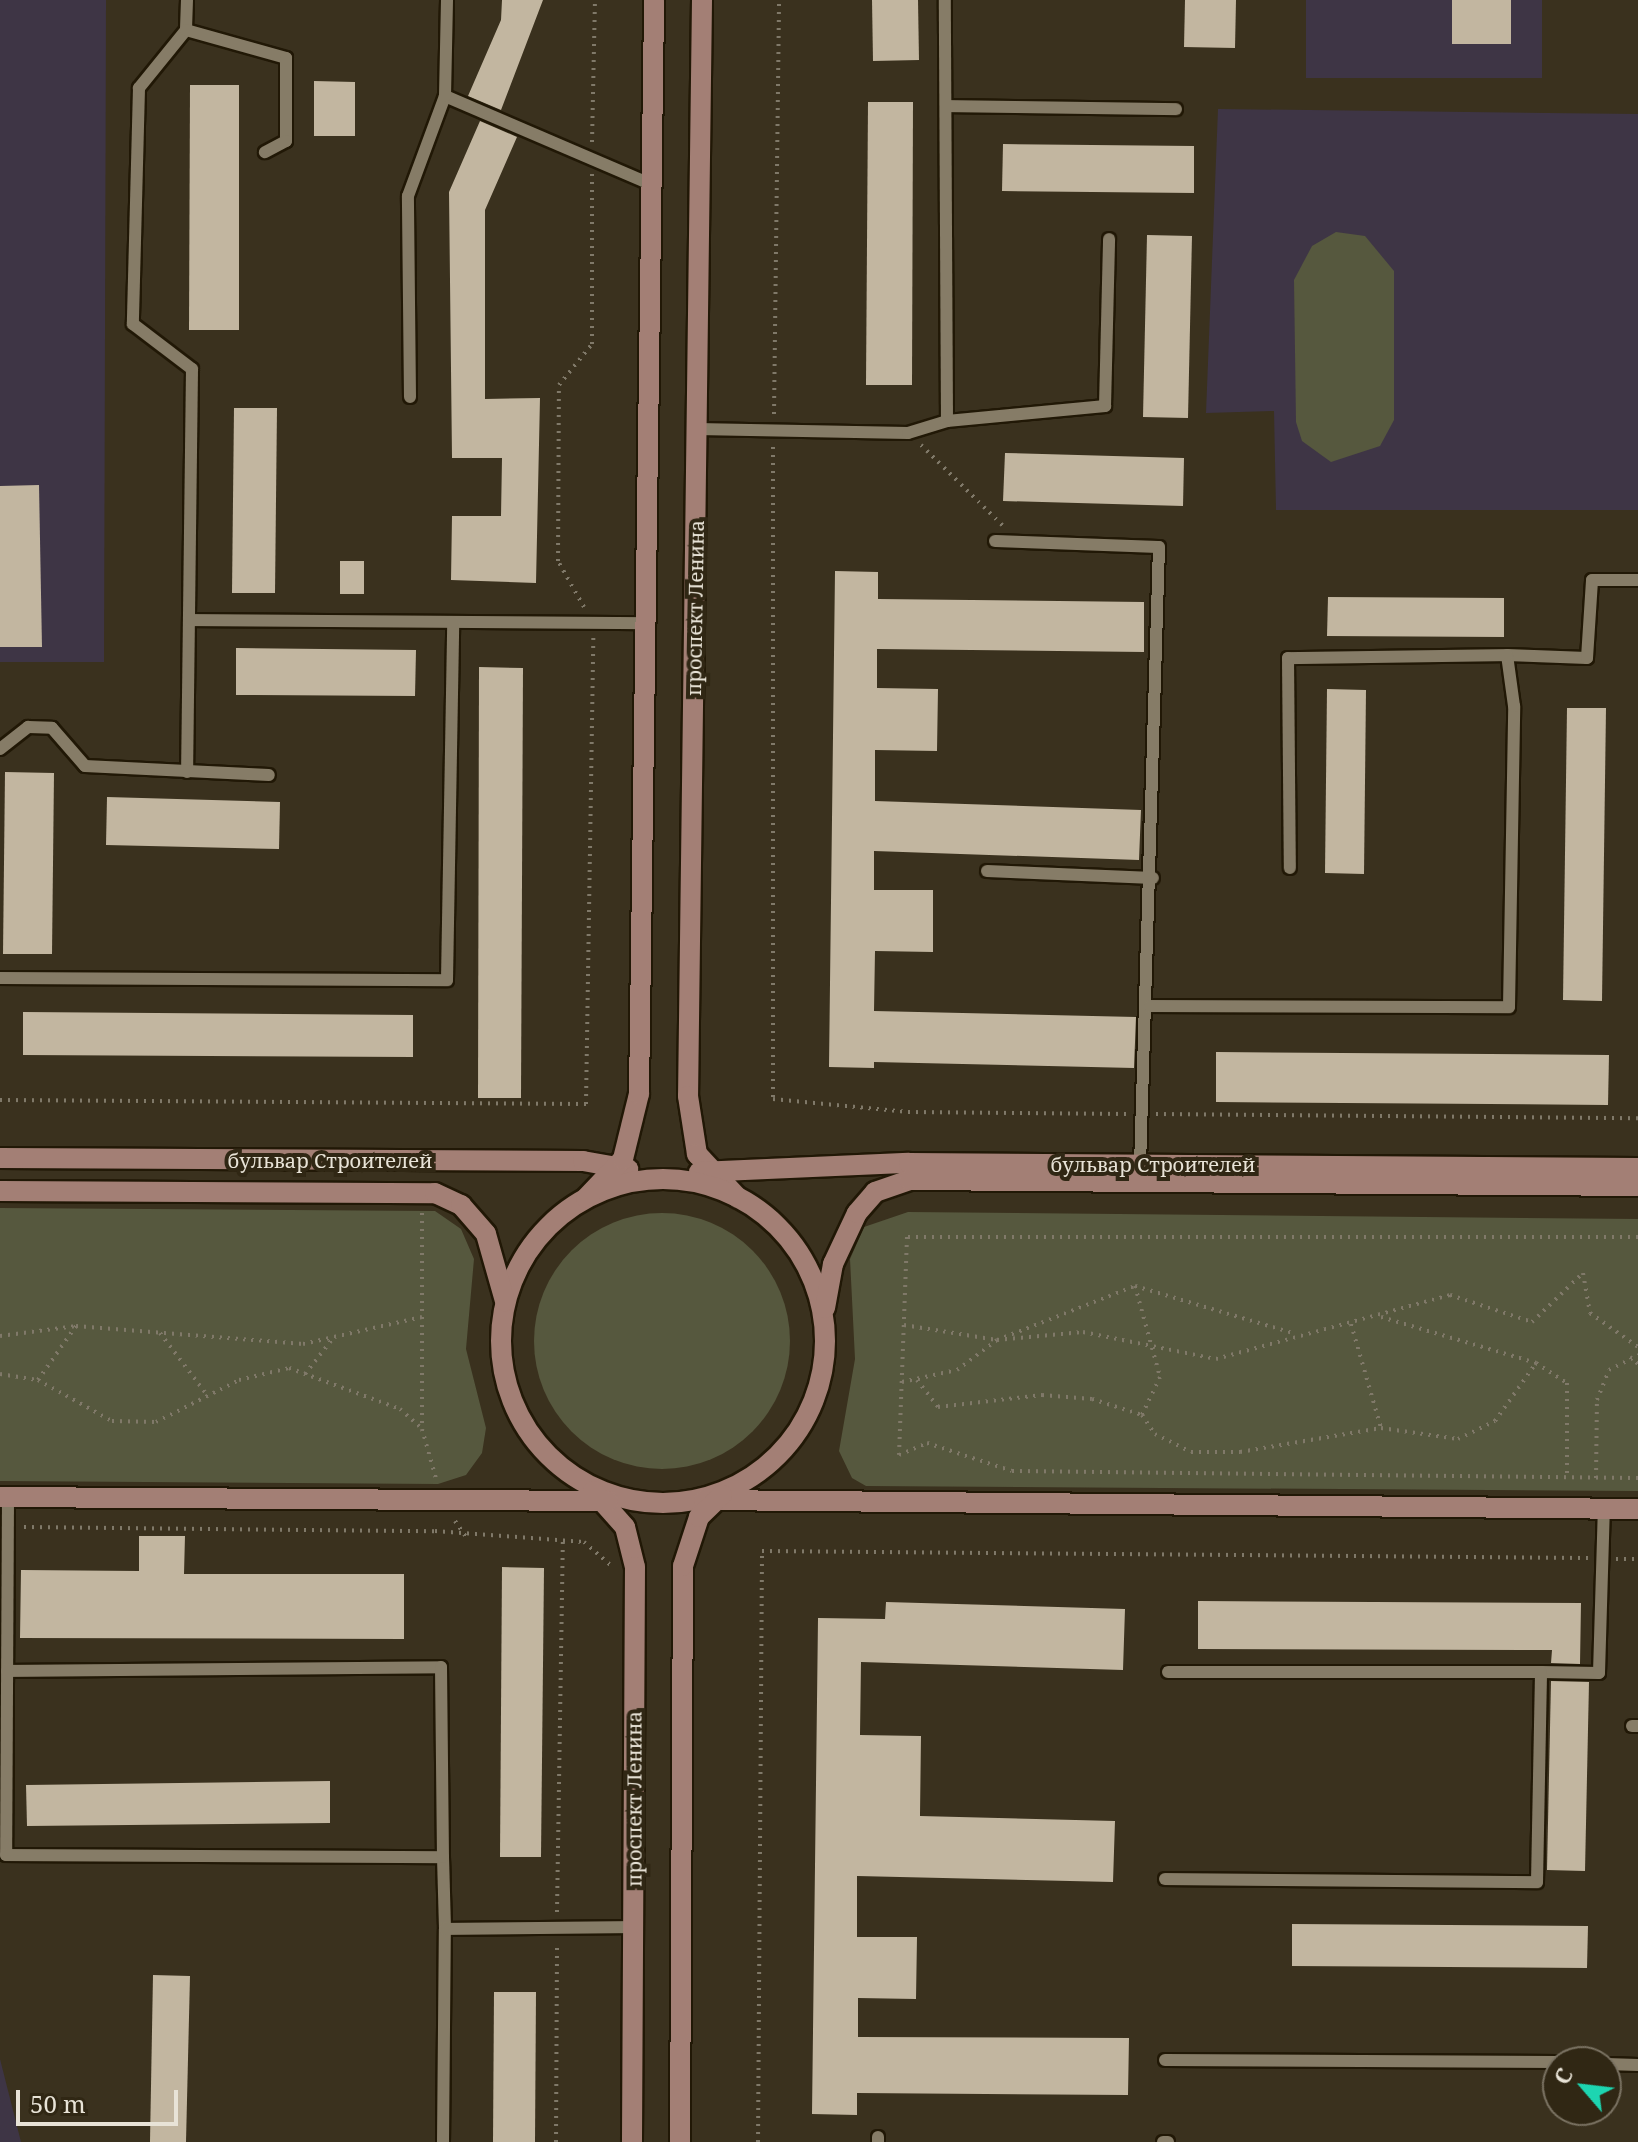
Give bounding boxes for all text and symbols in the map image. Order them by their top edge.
street label: проспект Ленина [681,520,709,696]
street label: бульвар Строителей [228,1148,432,1172]
street label: бульвар Строителей [1051,1152,1255,1176]
street label: проспект Ленина [622,1711,646,1887]
north arrow [1542,2046,1622,2126]
text: С [1546,2062,1579,2089]
scale bar [20,2074,182,2124]
text: 50 m [30,2087,86,2120]

